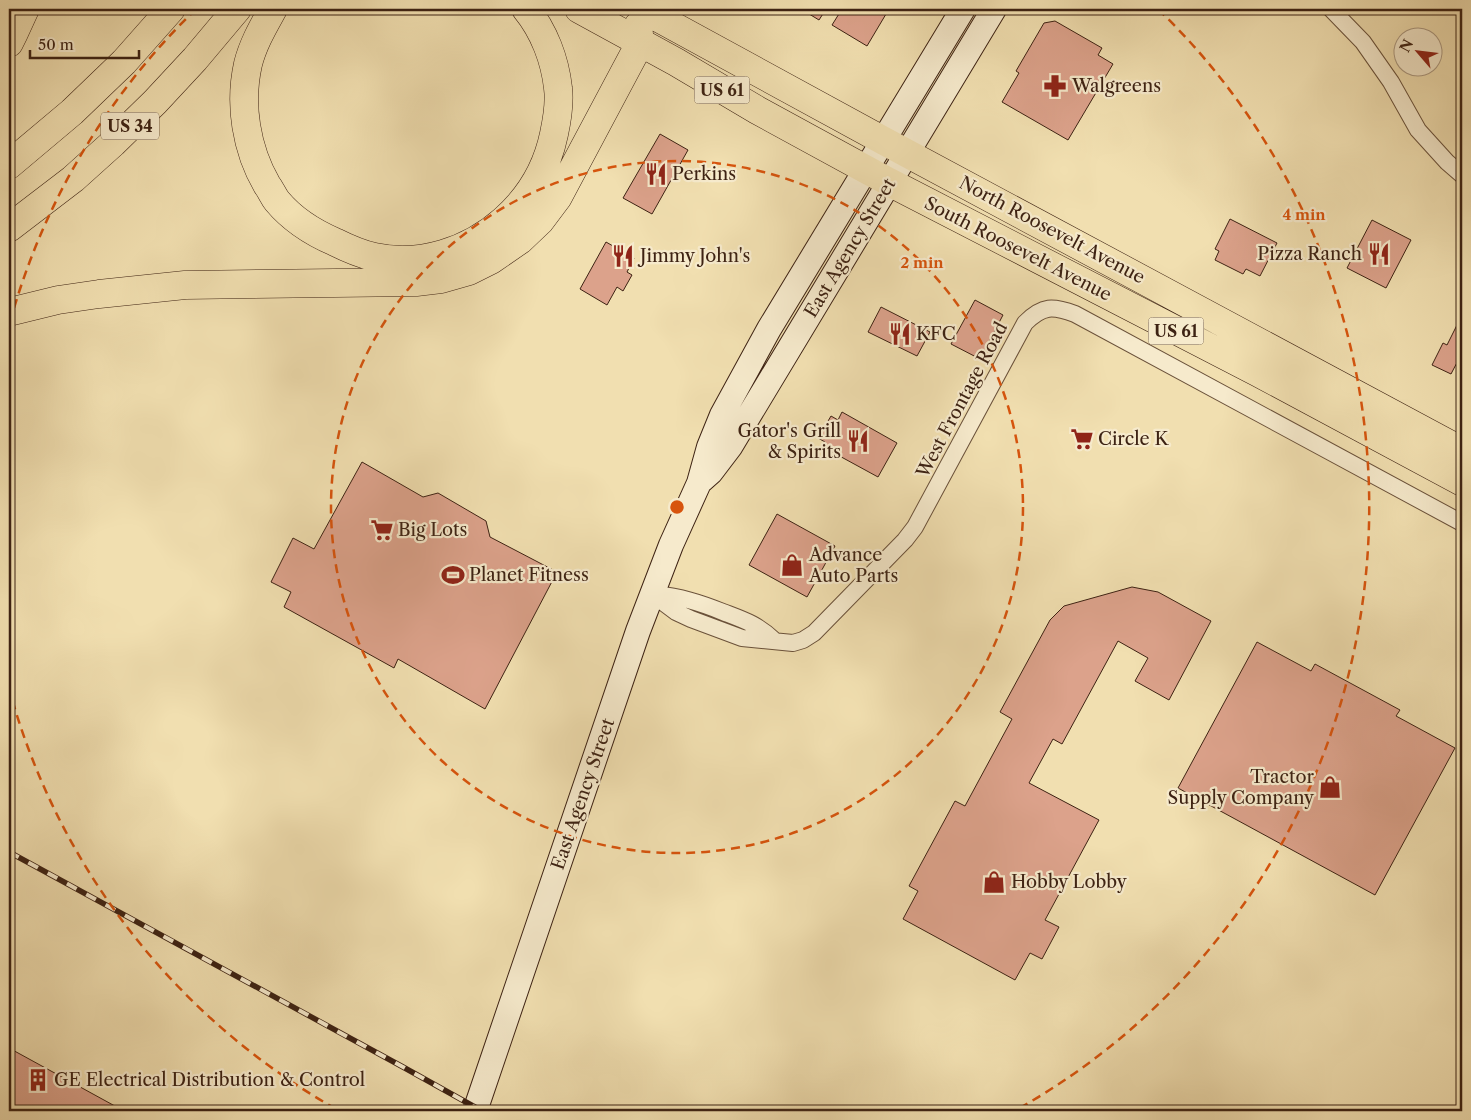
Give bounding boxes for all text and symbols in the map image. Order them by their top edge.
scale bar [30,28,139,60]
north arrow [1394,28,1444,78]
text: 50 m [38,35,74,54]
text: N [1396,36,1417,55]
pharmacy icon: Walgreens [1042,73,1068,99]
place label: Walgreens [1071,75,1161,97]
road number: US 61 [694,76,750,104]
road number: US 34 [101,112,159,140]
restaurant icon: Perkins [643,161,669,187]
place label: Perkins [672,163,736,185]
street label: North Roosevelt Avenue [955,172,1149,288]
street label: East Agency Street [800,174,901,322]
street label: South Roosevelt Avenue [921,192,1115,306]
text: 4 min [1282,205,1326,224]
restaurant icon: Pizza Ranch [1366,241,1392,267]
restaurant icon: Jimmy John's [610,243,636,269]
place label: Pizza Ranch [1257,243,1362,265]
place label: Jimmy John's [637,245,750,267]
text: 2 min [900,253,944,272]
street label: West Frontage Road [911,318,1012,482]
road number: US 61 [1148,318,1204,344]
restaurant icon: KFC [887,321,913,347]
place label: KFC [916,323,956,345]
place label: Gator's Grill & Spirits [737,420,841,463]
supermarket icon: Circle K [1069,426,1095,452]
restaurant icon: Gator's Grill & Spirits [845,428,871,454]
place label: Circle K [1098,428,1169,450]
centre of rings [668,498,686,516]
supermarket icon: Big Lots [369,517,395,543]
place label: Big Lots [398,519,467,541]
place label: Advance Auto Parts [808,544,898,587]
shop icon: Advance Auto Parts [779,552,805,578]
sports icon: Planet Fitness [440,562,466,588]
place label: Planet Fitness [469,564,589,586]
street label: East Agency Street [547,715,619,873]
place label: Tractor Supply Company [1167,766,1315,809]
shop icon: Tractor Supply Company [1317,774,1343,800]
shop icon: Hobby Lobby [981,869,1007,895]
place label: Hobby Lobby [1011,871,1128,893]
building icon: GE Electrical Distribution & Control [25,1067,51,1093]
place label: GE Electrical Distribution & Control [54,1069,365,1091]

